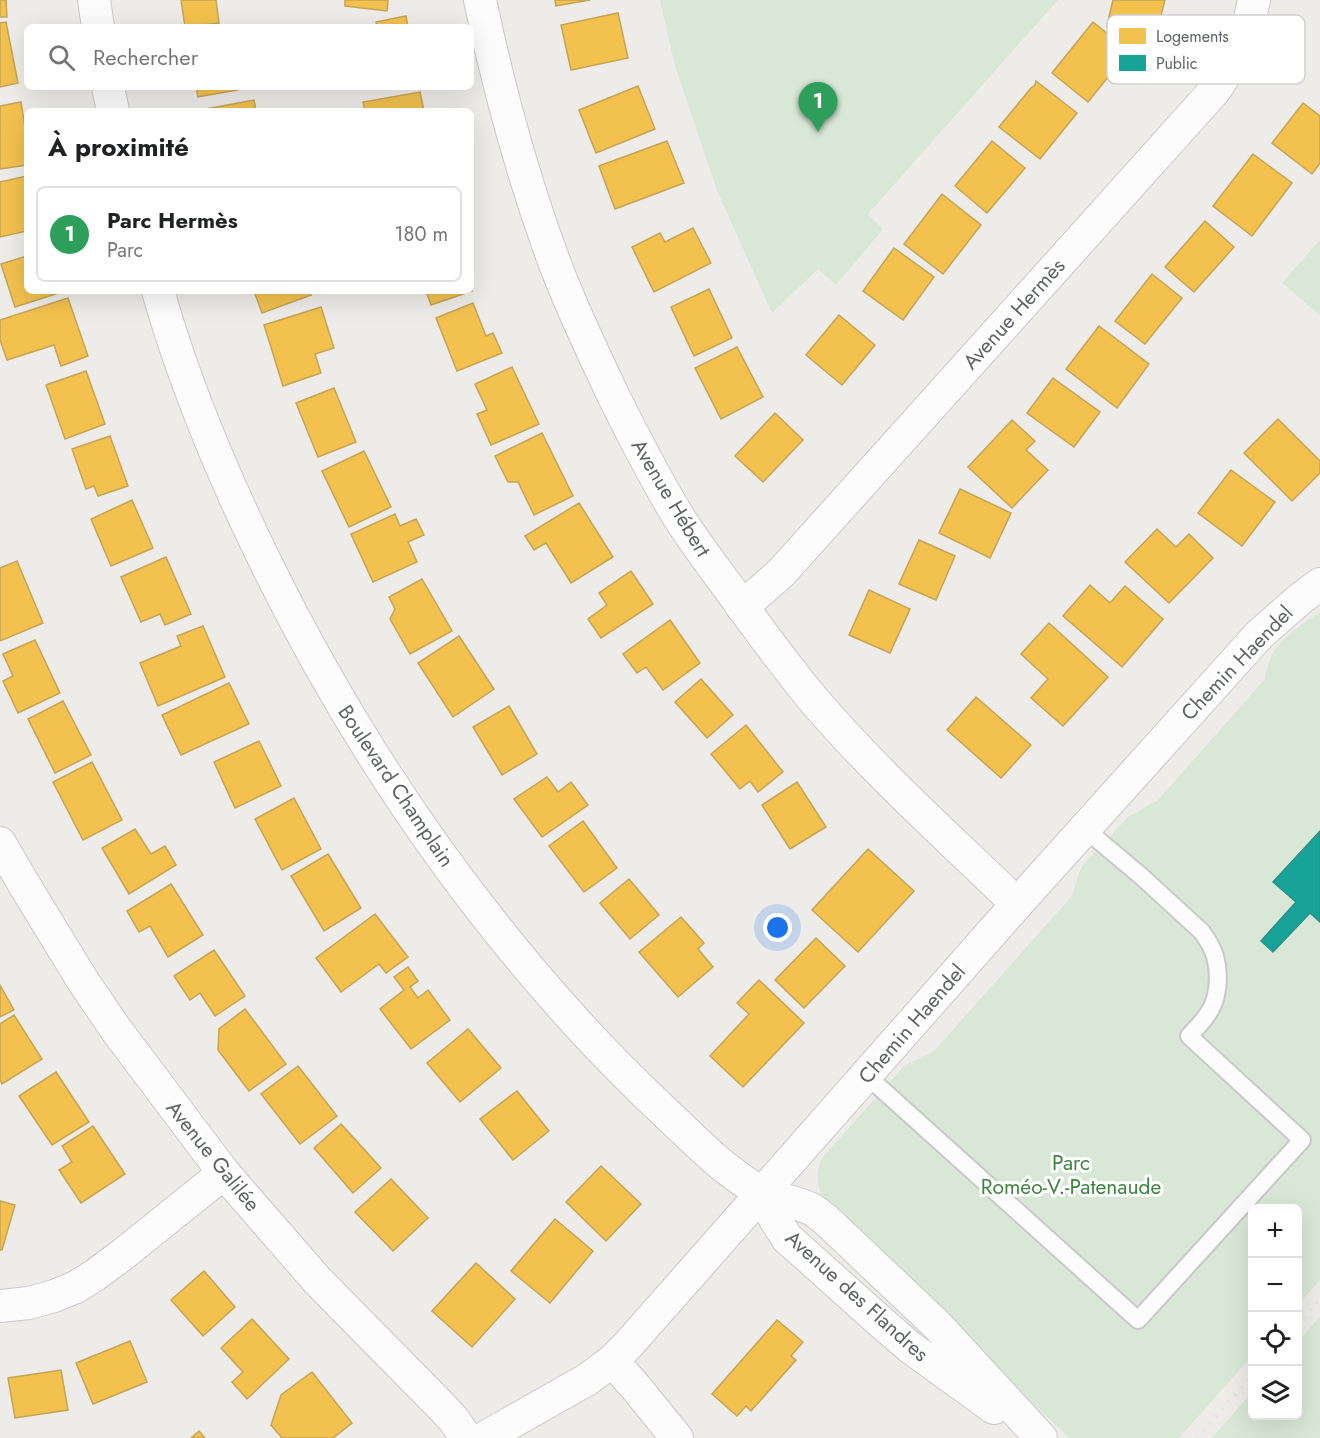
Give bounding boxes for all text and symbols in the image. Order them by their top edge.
legend [1107,15,1305,84]
search box [24,24,474,90]
text: Logements [1156,25,1229,48]
icon: search [45,41,78,74]
text: Rechercher [93,41,198,73]
text: Public [1156,52,1197,75]
pin: 1 [798,82,838,132]
text: À proximité [48,128,189,166]
text: Parc Hermès [107,204,238,236]
text: 1 [64,220,75,249]
text: 180 m [394,220,448,249]
text: Parc [107,236,143,265]
street label: Avenue Hermès [956,252,1072,376]
street label: Avenue Hébert [624,433,718,563]
street label: Chemin Haendel [1174,599,1300,727]
street label: Boulevard Champlain [331,699,461,873]
your location [763,913,792,942]
street label: Chemin Haendel [851,958,973,1090]
street label: Avenue Galilée [159,1094,267,1218]
park label: Parc Roméo-V.-Patenaude [981,1148,1161,1202]
map controls [1248,1204,1302,1420]
button: + [1248,1204,1302,1258]
street label: Avenue des Flandres [779,1223,935,1369]
button: − [1248,1258,1302,1312]
button: locate [1248,1312,1302,1366]
button: layers [1248,1366,1302,1420]

